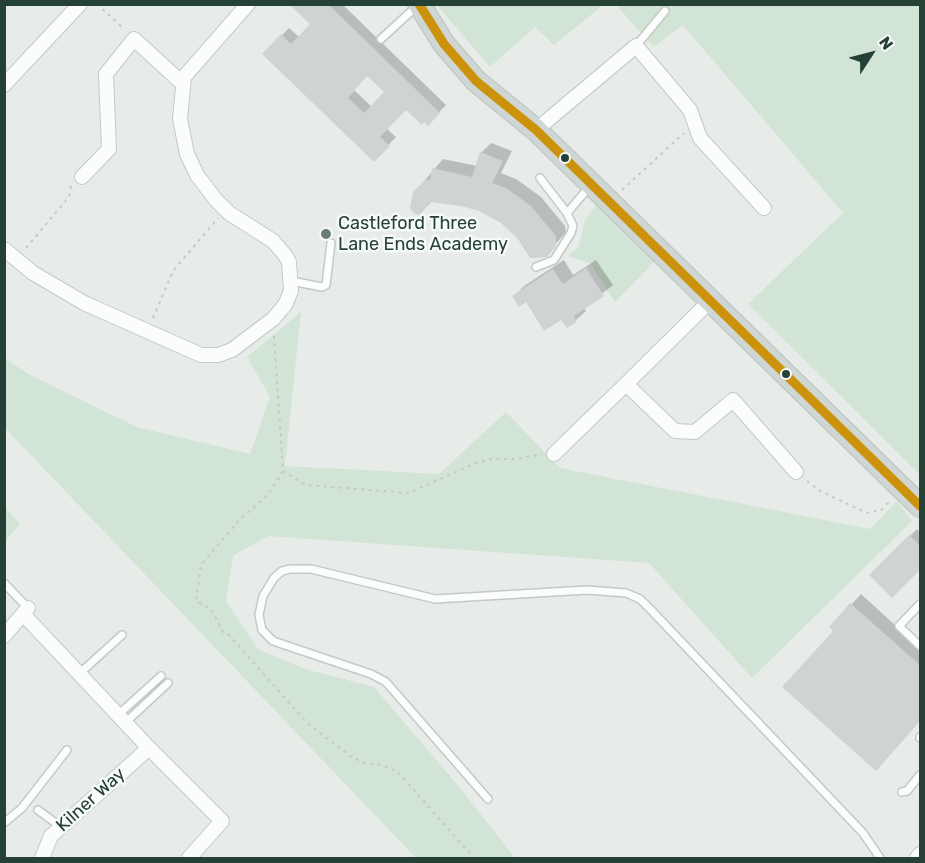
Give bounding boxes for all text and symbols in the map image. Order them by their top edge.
north arrow [841,24,901,84]
text: N [875,33,897,53]
unlabelled marker [559,152,571,164]
place label: Castleford Three Lane Ends Academy [338,213,508,256]
marker: Castleford Three Lane Ends Academy [319,227,333,241]
unlabelled marker [780,368,792,380]
street label: Kilner Way [52,763,130,837]

